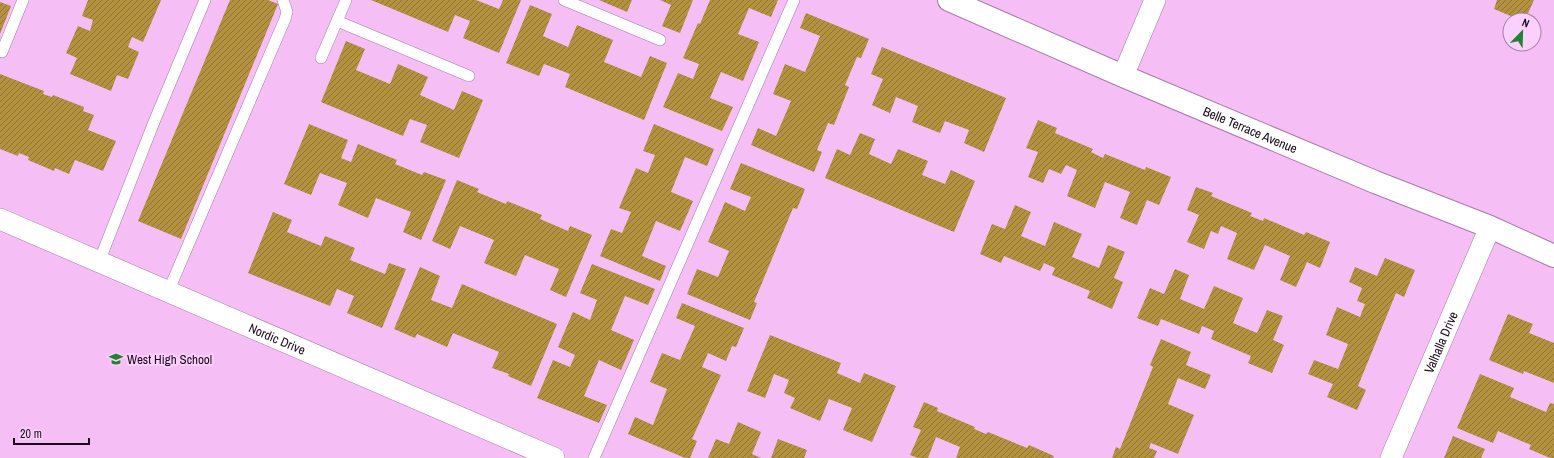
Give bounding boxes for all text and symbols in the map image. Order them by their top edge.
north arrow [1502,12,1542,52]
text: N [1520,15,1532,31]
street label: Belle Terrace Avenue [1200,103,1300,157]
street label: Valhalla Drive [1420,309,1462,376]
street label: Nordic Drive [246,319,308,359]
school or university icon: West High School [108,351,124,367]
place label: West High School [127,351,212,368]
scale bar [14,420,89,446]
text: 20 m [20,426,42,442]

